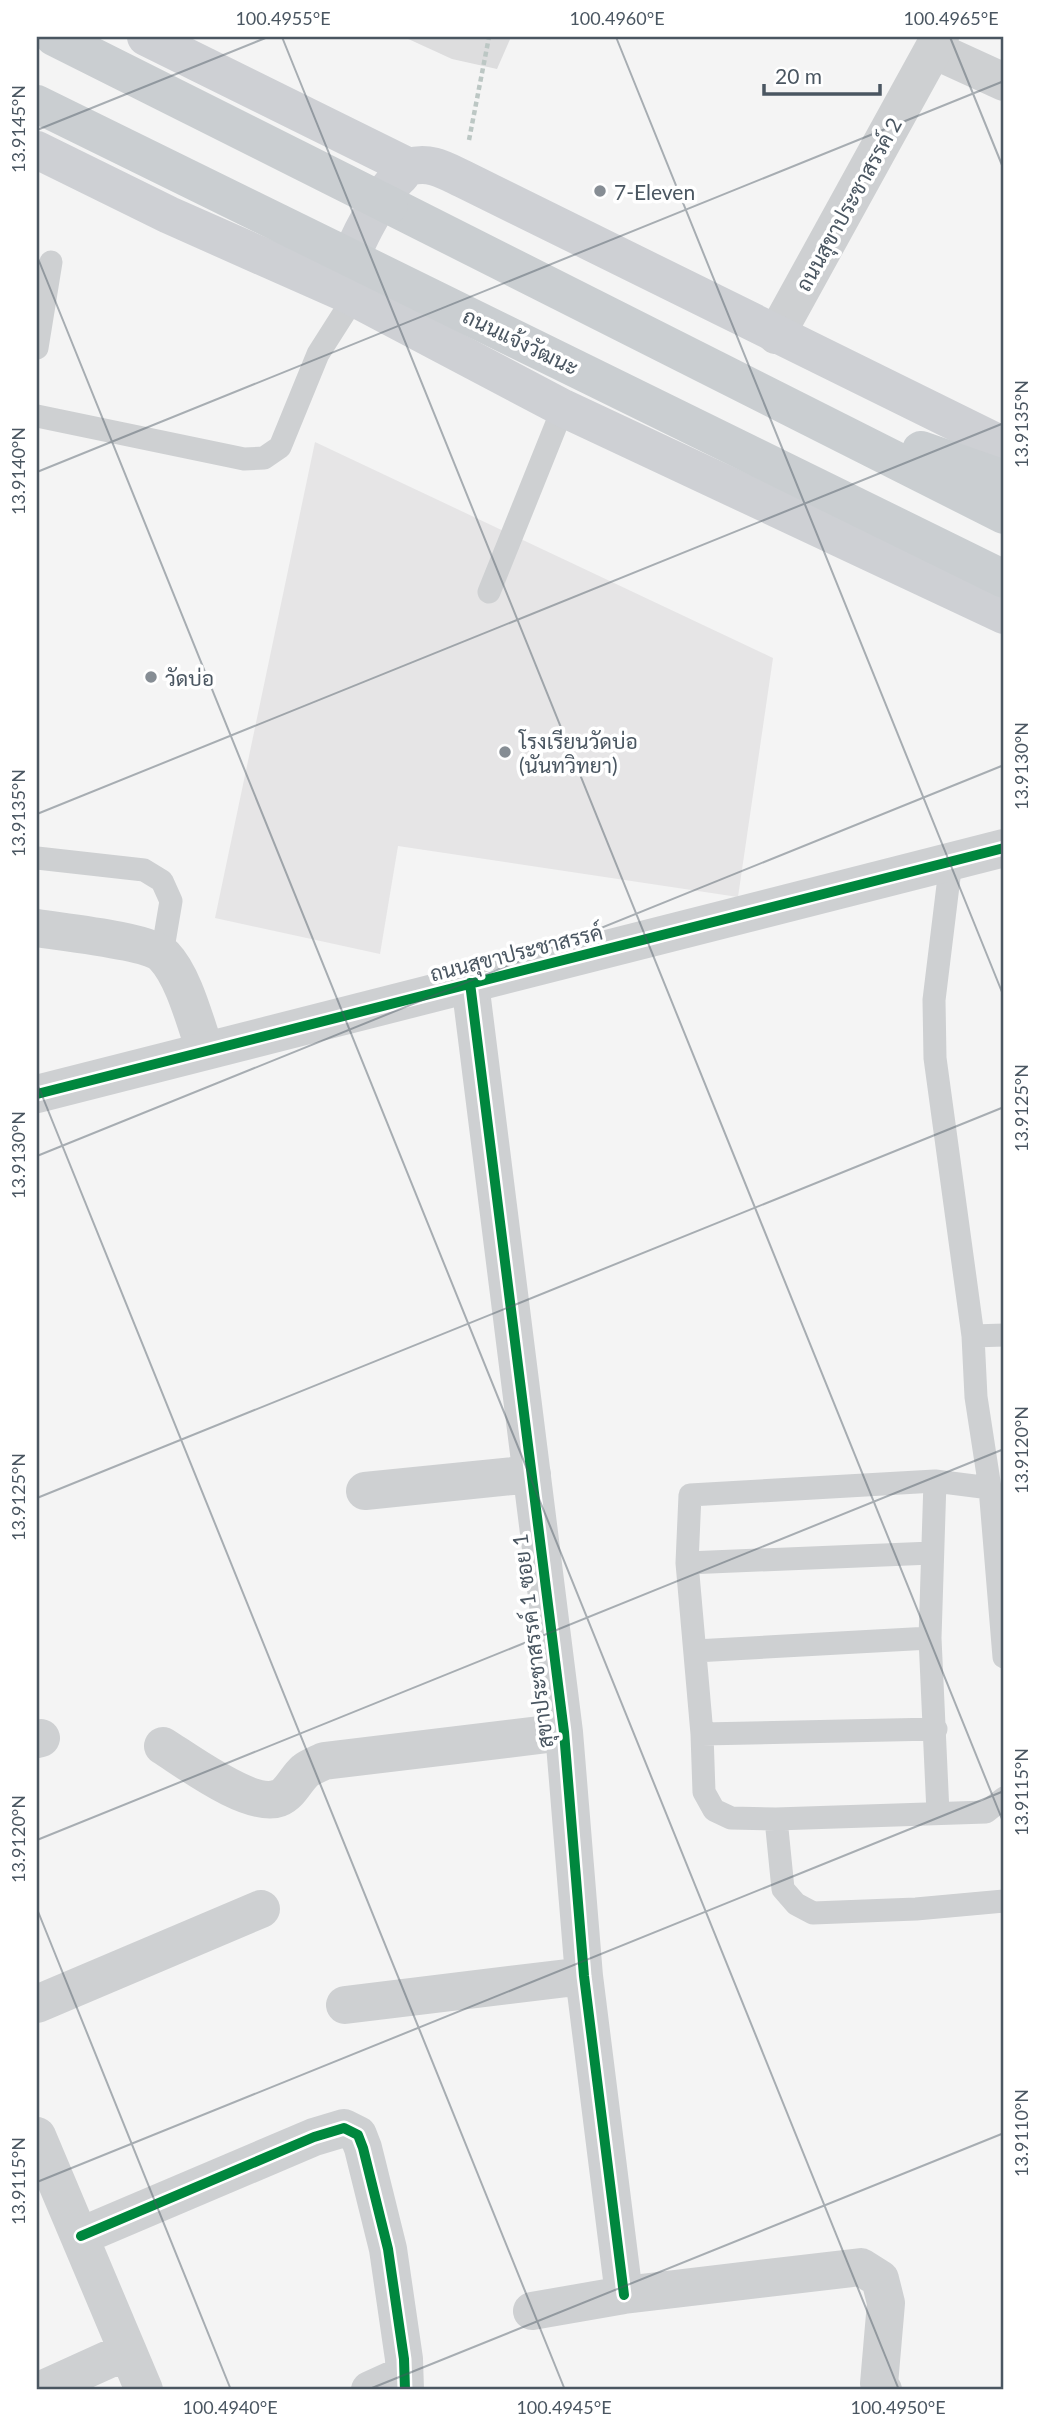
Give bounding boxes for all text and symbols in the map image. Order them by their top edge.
text: 100.4955°E [235,7,331,29]
text: 100.4960°E [569,7,665,29]
text: 100.4965°E [903,7,999,29]
scale bar [764,52,880,96]
text: 20 m [775,63,822,88]
text: 13.9145°N [7,85,29,173]
street label: ถนนสุขาประชาสรรค์ 2 [790,113,909,297]
place label: 7-Eleven [614,179,695,204]
marker: 7-Eleven [592,183,608,199]
street label: ถนนแจ้งวัฒนะ [459,302,583,380]
text: 13.9135°N [1010,380,1032,468]
text: 13.9140°N [7,427,29,515]
place label: วัดบ่อ [165,665,214,690]
marker: วัดบ่อ [143,669,159,685]
text: 13.9130°N [1010,722,1032,810]
place label: โรงเรียนวัดบ่อ (นันทวิทยา) [518,728,638,777]
marker: โรงเรียนวัดบ่อ (นันทวิทยา) [497,744,513,760]
text: 13.9135°N [7,769,29,857]
street label: ถนนสุขาประชาสรรค์ [427,918,606,988]
text: 13.9125°N [1010,1064,1032,1152]
text: 13.9130°N [7,1111,29,1199]
text: 13.9120°N [1010,1406,1032,1494]
text: 13.9125°N [7,1453,29,1541]
street label: สุขาประชาสรรค์ 1 ซอย 1 [506,1532,561,1750]
text: 13.9115°N [1010,1748,1032,1836]
text: 13.9120°N [7,1795,29,1883]
text: 13.9110°N [1010,2089,1032,2177]
text: 13.9115°N [7,2137,29,2225]
text: 100.4940°E [182,2396,278,2418]
text: 100.4945°E [516,2396,612,2418]
text: 100.4950°E [850,2396,946,2418]

